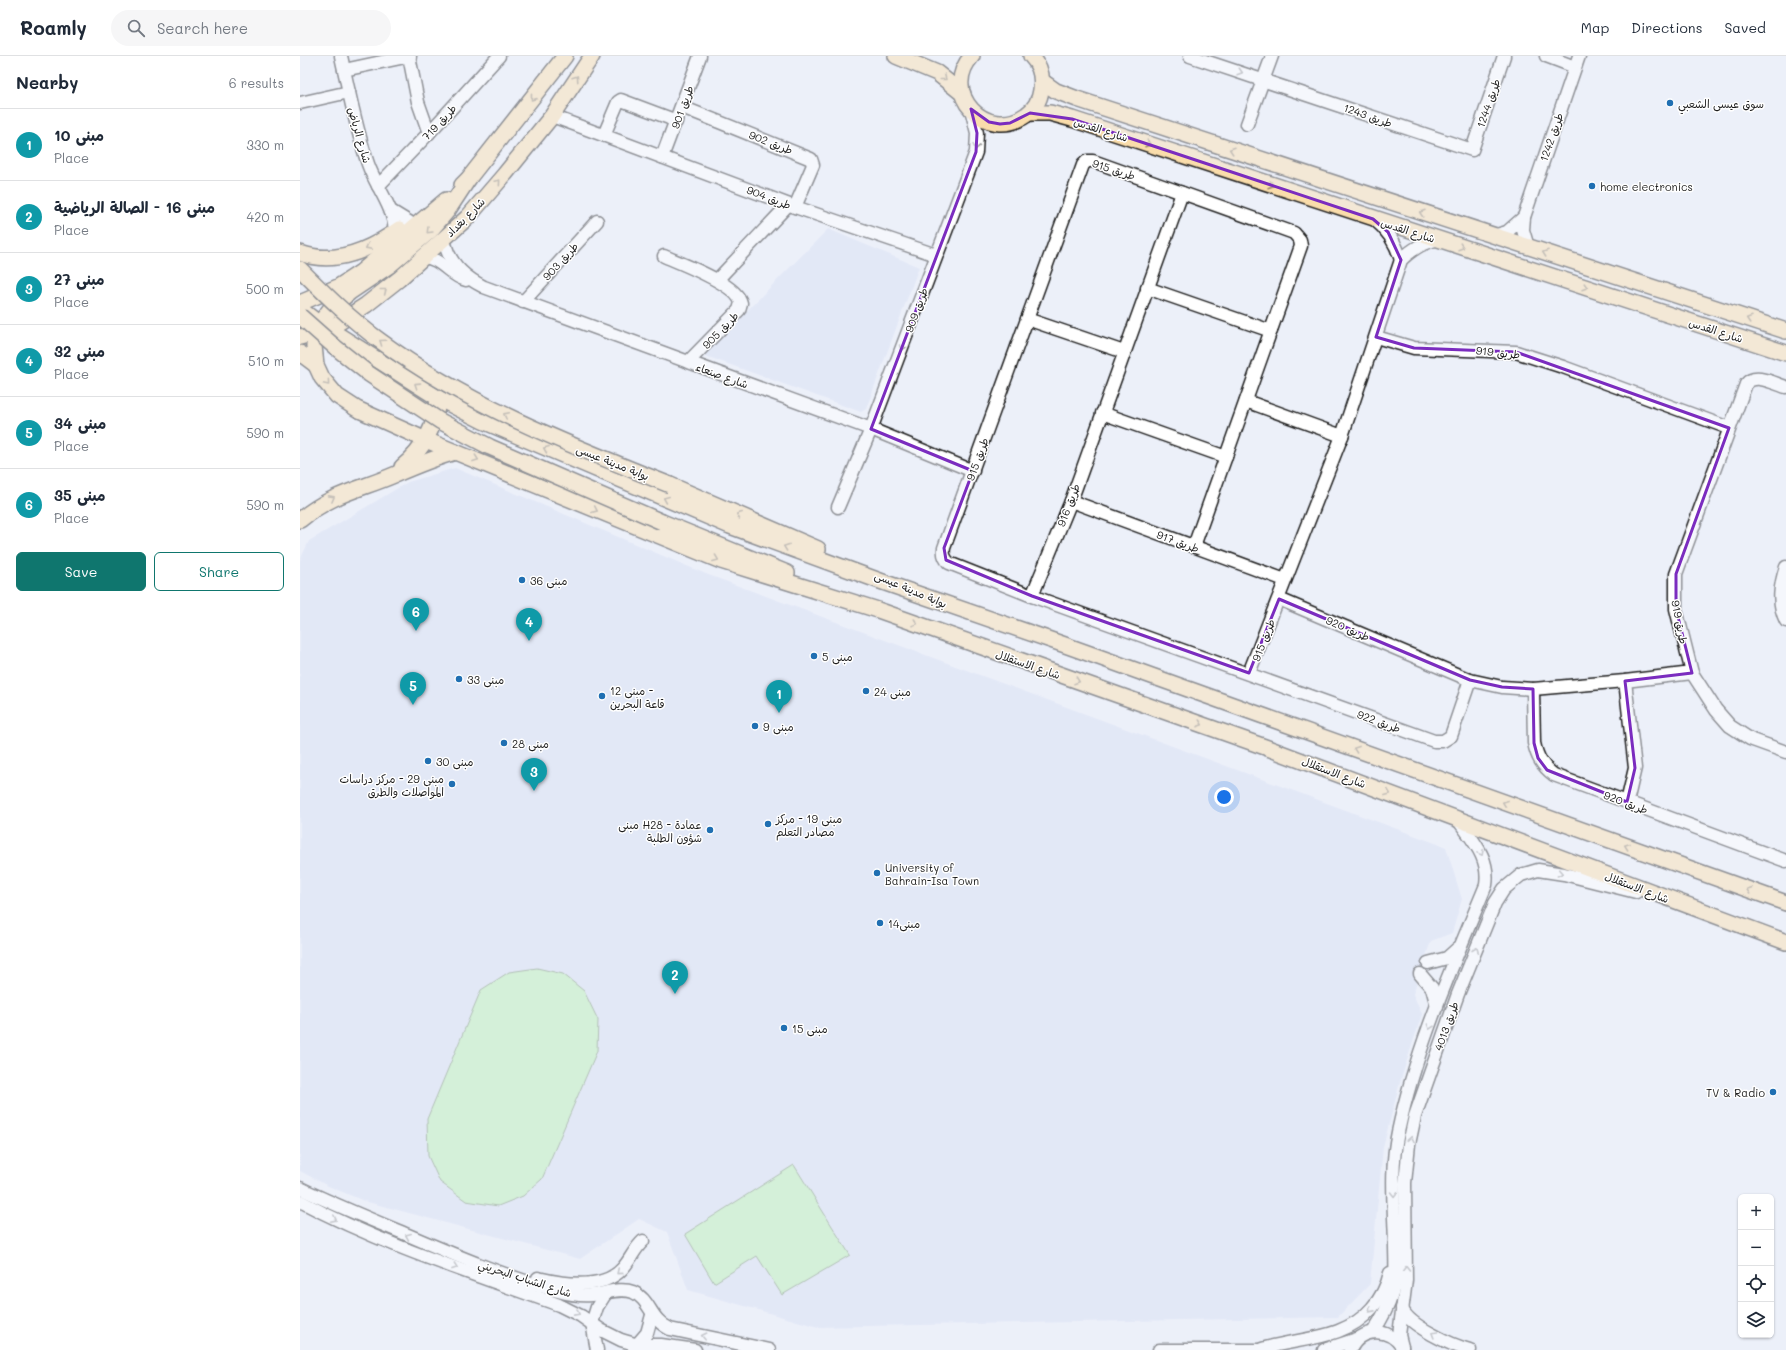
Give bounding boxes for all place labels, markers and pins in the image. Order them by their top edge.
place label: سوق عيسى الشعبي [1678,96,1764,115]
marker: سوق عيسى الشعبي [1665,98,1675,108]
place label: home electronics [1600,179,1693,194]
marker: home electronics [1587,181,1597,191]
place label: مبنى 36 [530,573,567,589]
marker: مبنى 36 [517,575,527,585]
pin: 6 [403,598,429,631]
pin: 4 [516,608,542,641]
place label: مبنى 5 [822,649,853,665]
marker: مبنى 5 [809,651,819,661]
pin: 5 [400,672,426,705]
place label: مبنى 33 [467,672,504,688]
marker: مبنى 33 [454,674,464,684]
pin: 1 [766,680,792,713]
place label: مبنى 12 - قاعة البحرين [610,683,665,712]
place label: مبنى 24 [874,684,911,700]
marker: مبنى 24 [861,686,871,696]
marker: مبنى 12 - قاعة البحرين [597,691,607,701]
place label: مبنى 9 [763,719,794,735]
marker: مبنى 9 [750,721,760,731]
place label: مبنى 28 [512,736,549,752]
marker: مبنى 28 [499,738,509,748]
place label: مبنى 30 [436,754,473,770]
marker: مبنى 30 [423,756,433,766]
pin: 3 [521,758,547,791]
place label: مبنى 29 - مركز دراسات المواصلات والطرق [340,771,444,799]
marker: مبنى 29 - مركز دراسات المواصلات والطرق [447,779,457,789]
place label: مبنى 19 - مركز مصادر التعلم [775,811,842,841]
place label: مبنى H28 - عمادة شؤون الطلبة [618,817,702,846]
marker: مبنى 19 - مركز مصادر التعلم [763,819,773,829]
marker: مبنى H28 - عمادة شؤون الطلبة [705,825,715,835]
place label: University of Bahrain-Isa Town [885,860,979,888]
marker: University of Bahrain-Isa Town [872,868,882,878]
place label: مبنى14 [888,916,920,932]
marker: مبنى14 [875,918,885,928]
pin: 2 [662,961,688,994]
place label: مبنى 15 [792,1021,828,1037]
marker: مبنى 15 [779,1023,789,1033]
place label: TV & Radio [1706,1085,1765,1100]
marker: TV & Radio [1768,1087,1778,1097]

